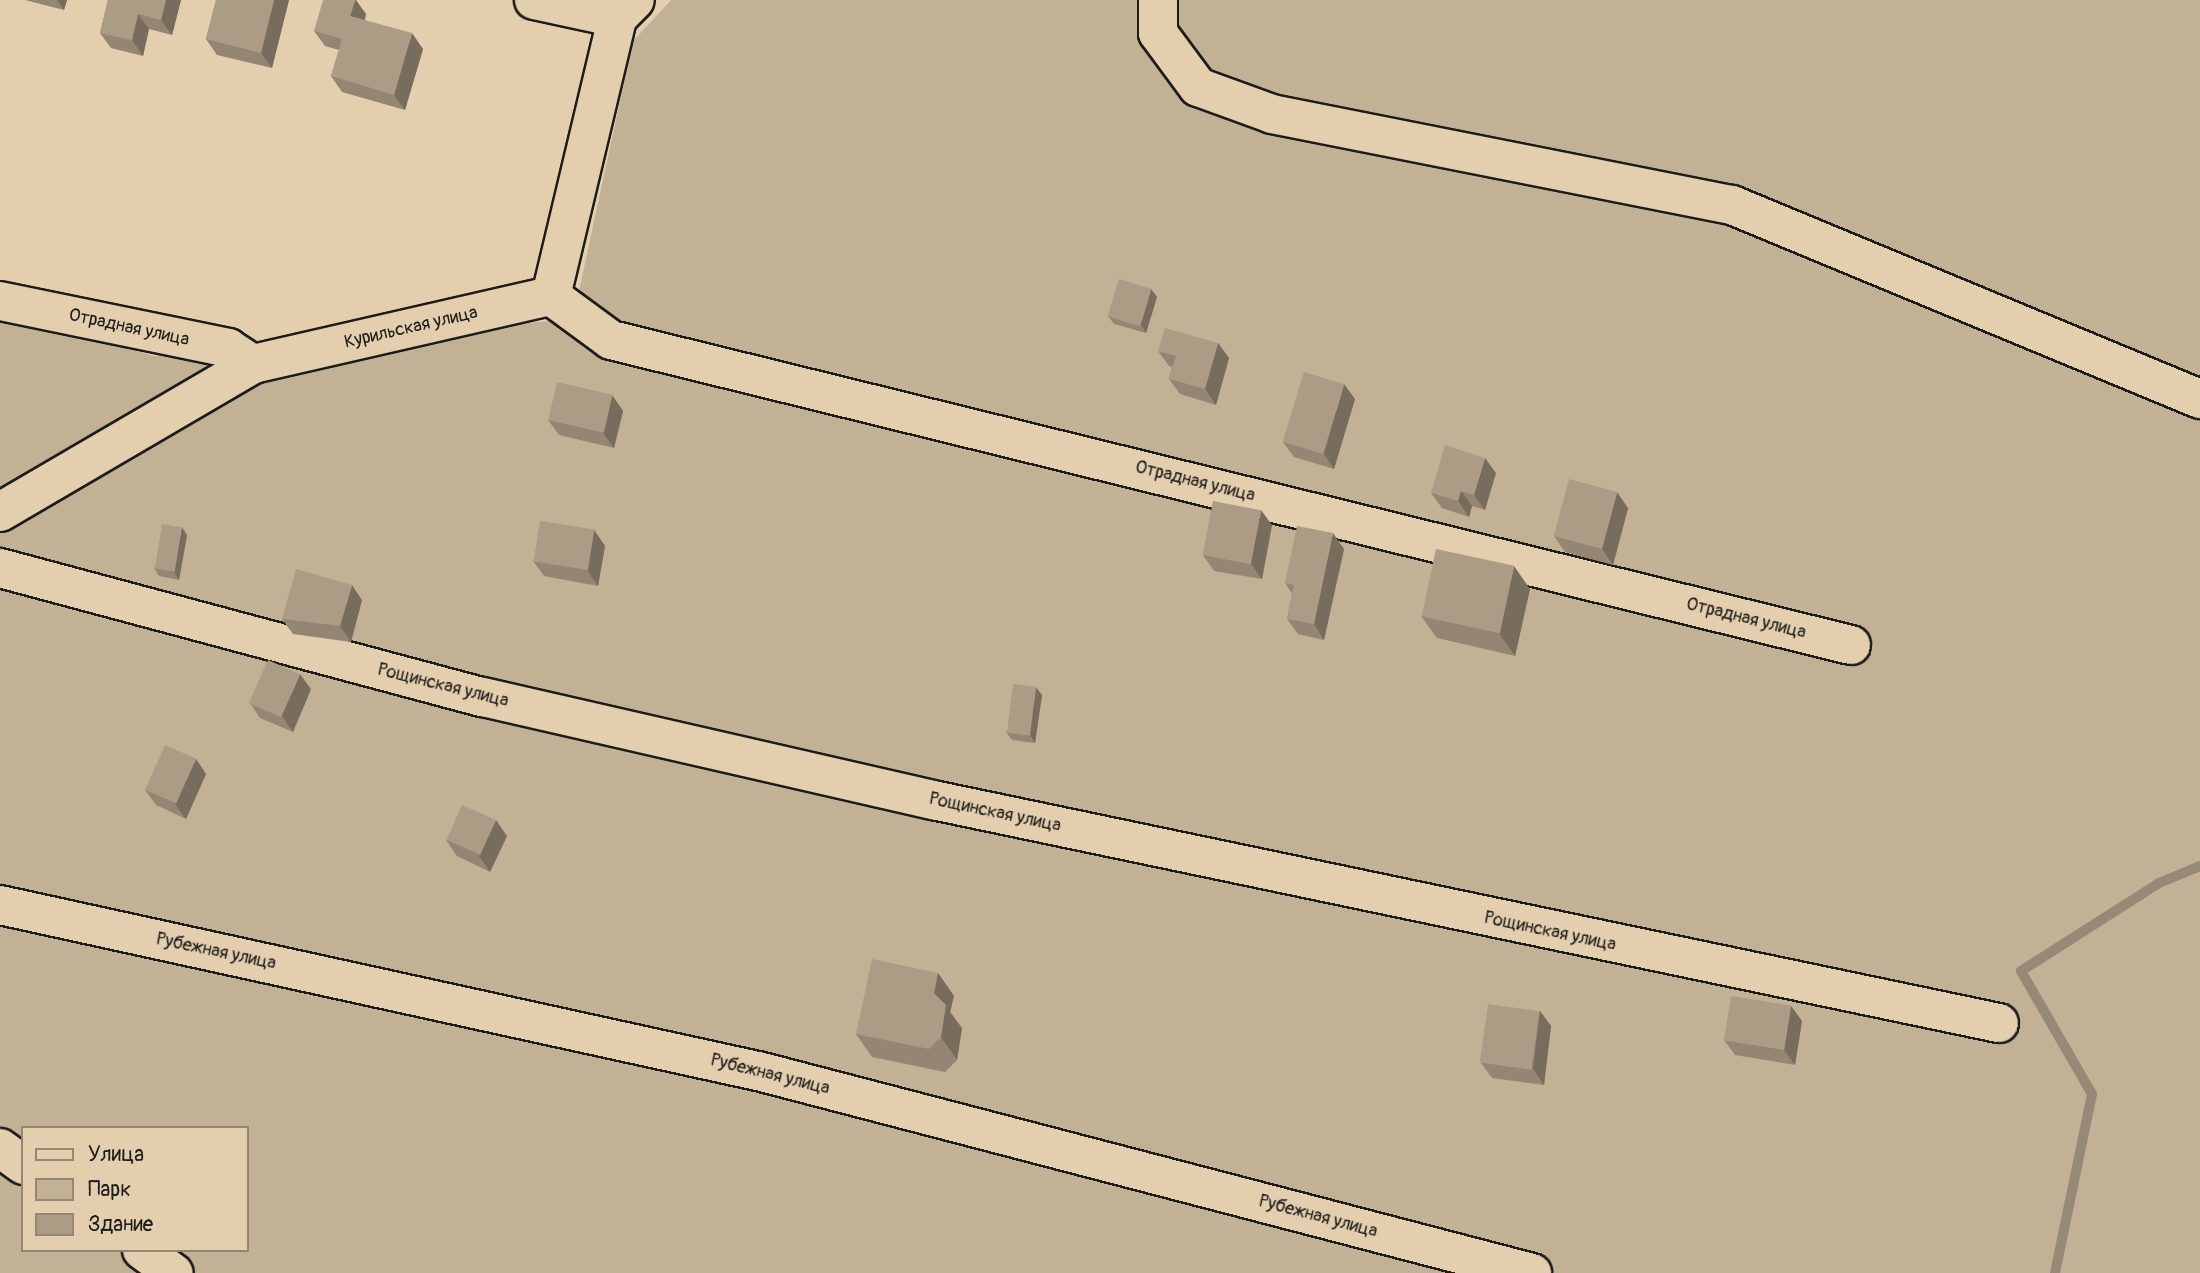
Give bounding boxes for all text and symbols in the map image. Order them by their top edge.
street label: Курильская улица [342,302,480,354]
street label: Отрадная улица [67,305,191,351]
street label: Отрадная улица [1133,457,1257,507]
street label: Отрадная улица [1684,594,1808,644]
street label: Рощинская улица [375,659,511,713]
street label: Рощинская улица [927,788,1063,838]
street label: Рощинская улица [1482,907,1618,957]
street label: Рубежная улица [154,929,278,975]
street label: Рубежная улица [708,1050,832,1100]
legend [21,1126,248,1252]
text: Улица [88,1141,144,1168]
text: Парк [88,1176,131,1203]
street label: Рубежная улица [1256,1191,1380,1243]
text: Здание [88,1211,153,1238]

